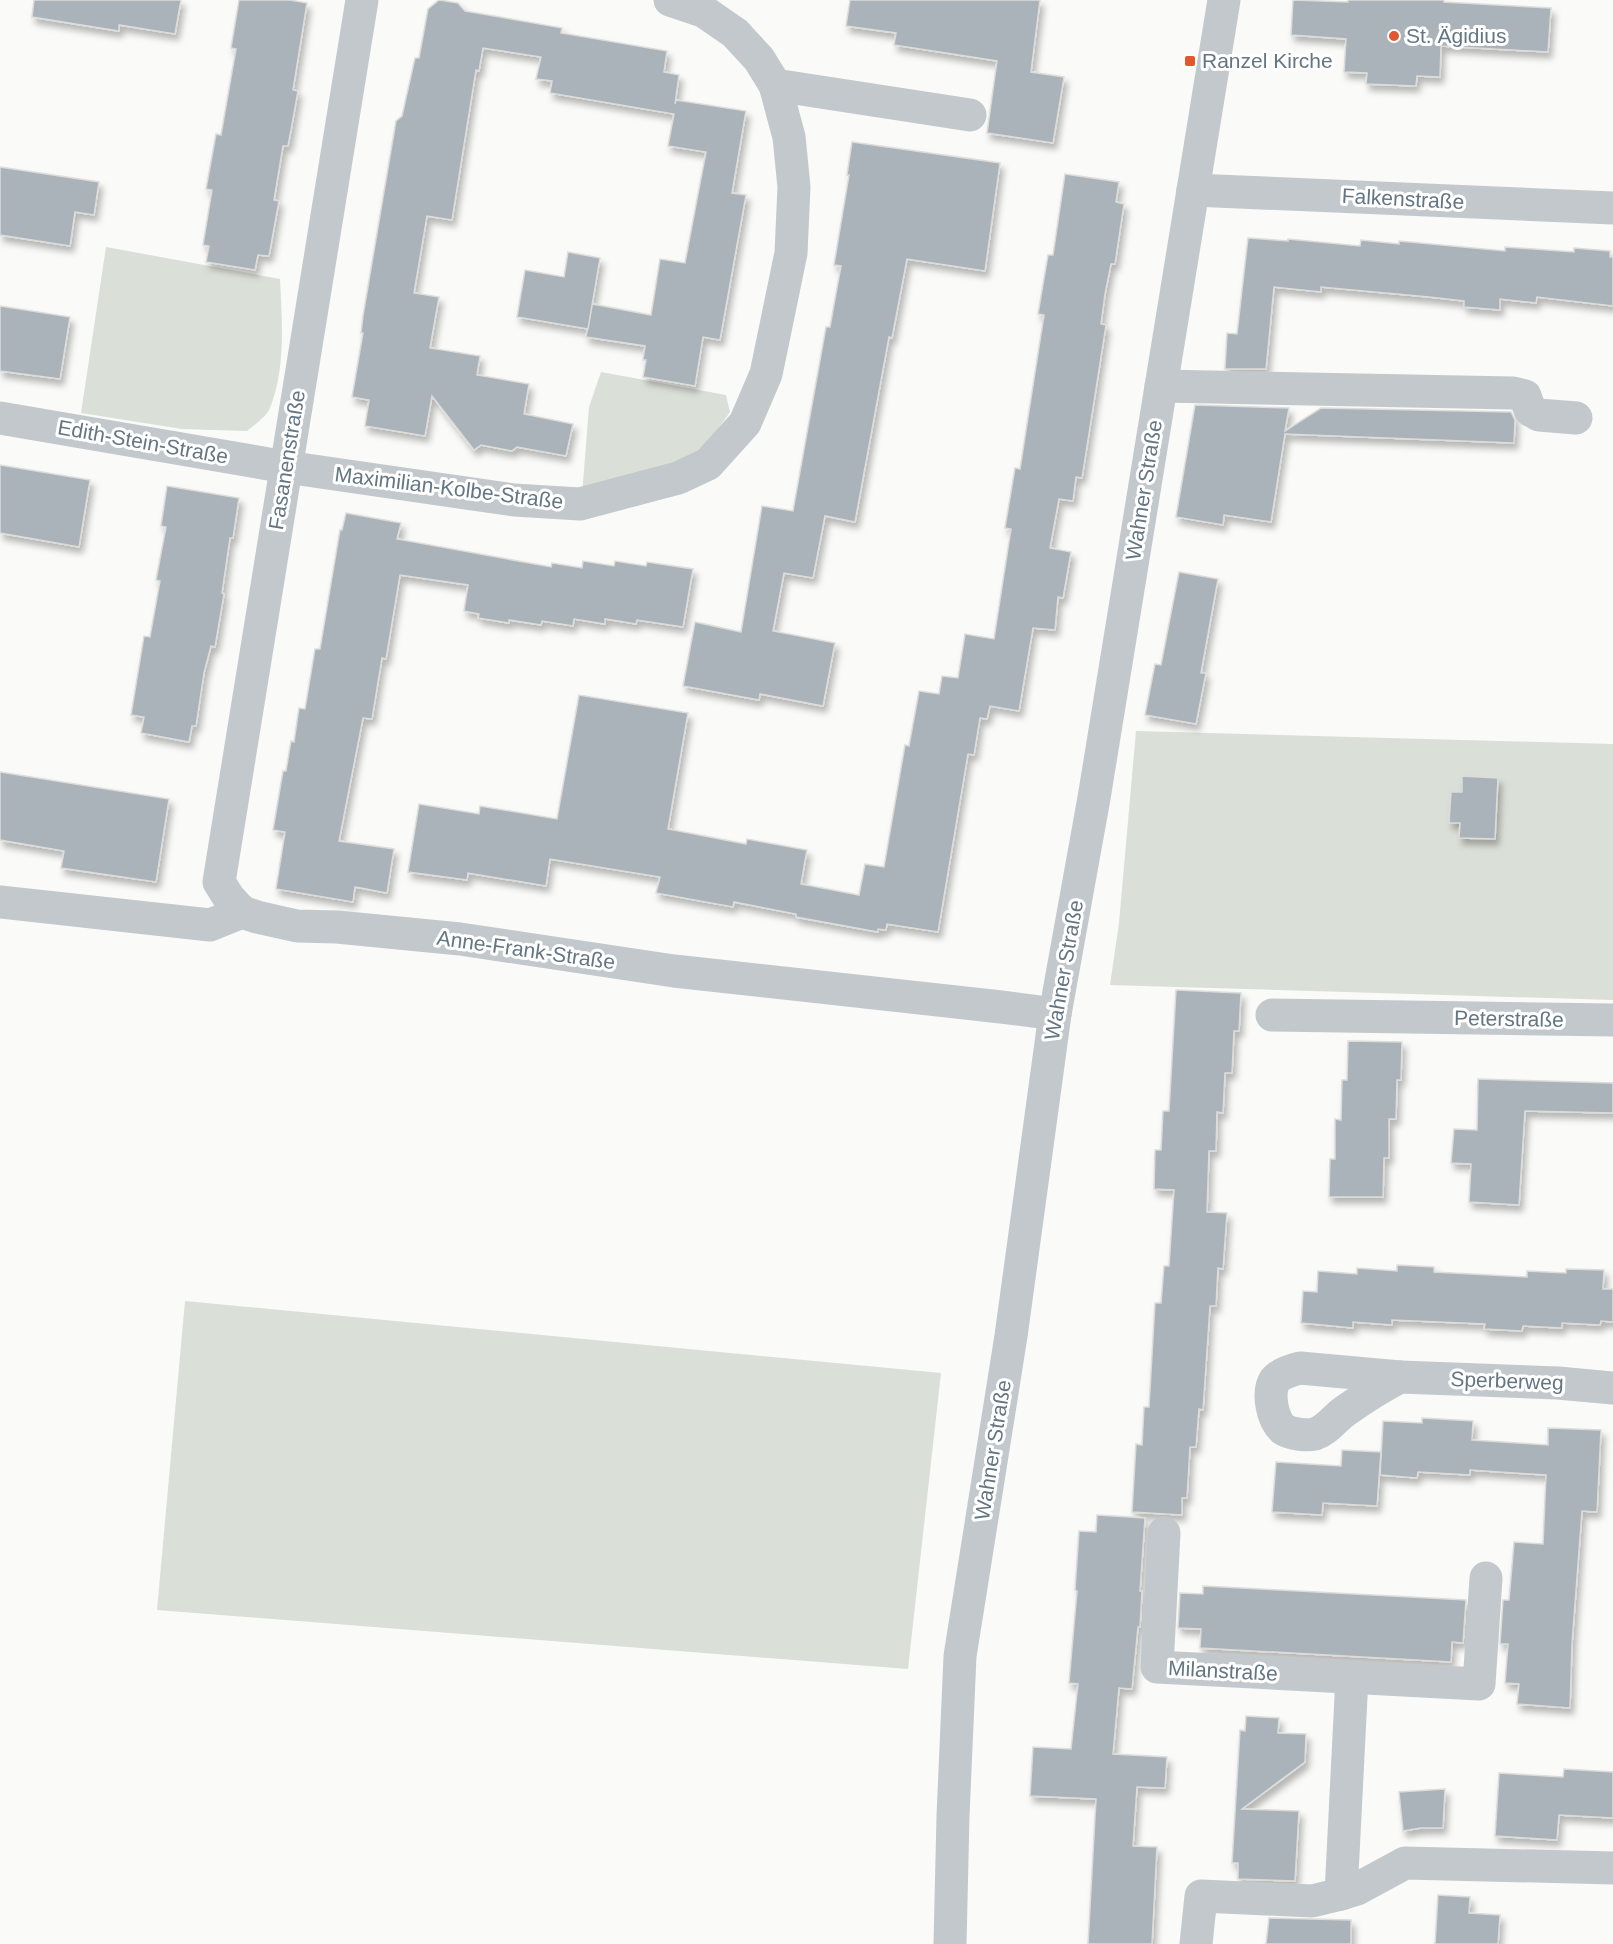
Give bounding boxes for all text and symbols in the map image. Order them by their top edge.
place label: St. Ägidius [1406,24,1506,47]
marker: St. Ägidius [1387,29,1401,43]
place label: Ranzel Kirche [1202,49,1333,72]
marker: Ranzel Kirche [1183,54,1197,68]
street label: Falkenstraße [1341,184,1465,213]
street label: Fasanenstraße [264,388,309,531]
street label: Edith-Stein-Straße [56,415,230,468]
street label: Wahner Straße [1121,418,1166,562]
street label: Maximilian-Kolbe-Straße [334,462,565,513]
street label: Wahner Straße [1040,898,1087,1042]
street label: Anne-Frank-Straße [435,926,617,973]
street label: Peterstraße [1454,1006,1564,1031]
street label: Sperberweg [1450,1367,1564,1394]
street label: Wahner Straße [970,1378,1015,1522]
street label: Milanstraße [1168,1656,1278,1685]

